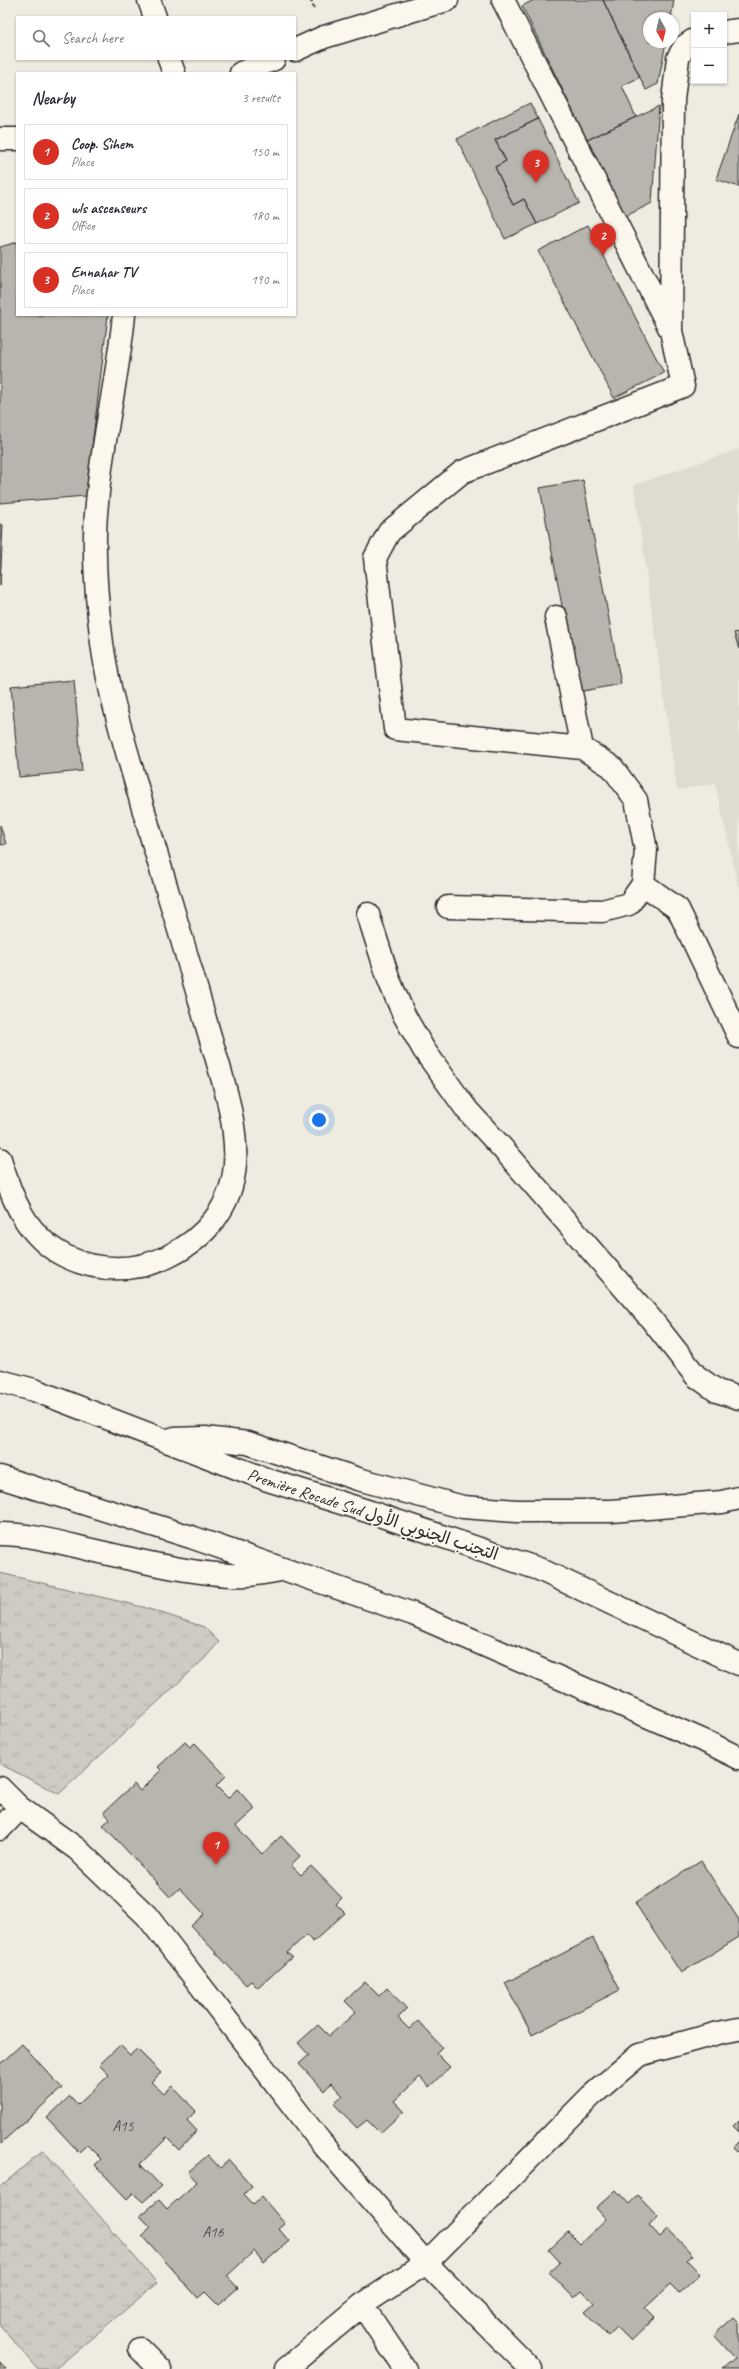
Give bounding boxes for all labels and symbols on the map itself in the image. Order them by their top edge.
north arrow [643,12,679,48]
pin: 3 [523,150,549,183]
pin: 2 [590,223,616,256]
your location [309,1110,329,1130]
street label: Première Rocade Sud التجنب الجنوبي الأول [243,1463,501,1569]
pin: 1 [203,1832,229,1865]
house number: A15 [112,2117,135,2136]
house number: A16 [202,2223,225,2242]

